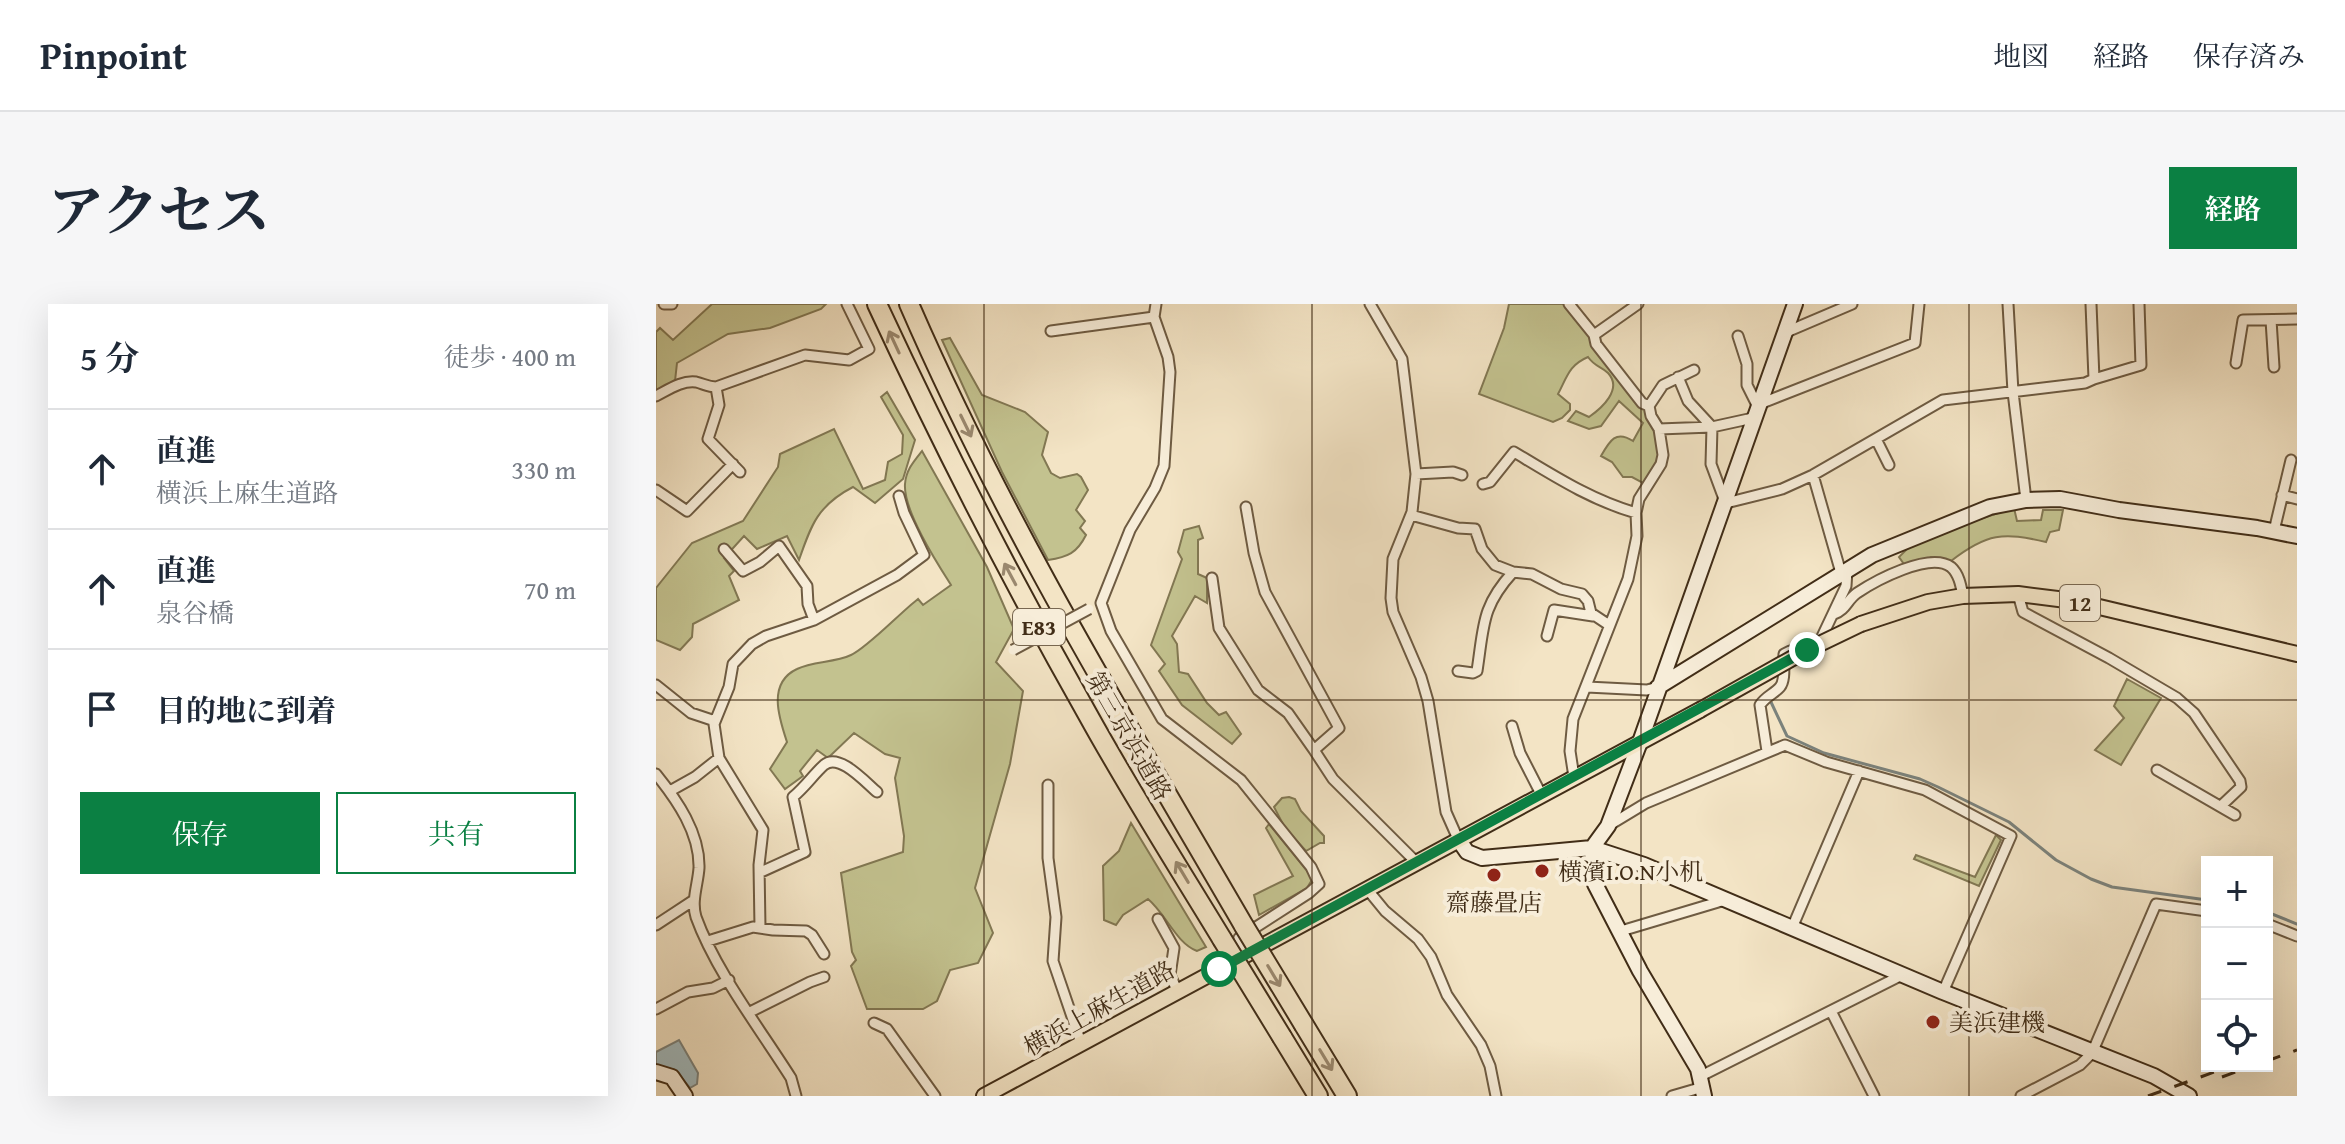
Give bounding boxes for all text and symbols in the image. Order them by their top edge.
text: Pinpoint [40,27,187,83]
text: 地図 [1993,35,2049,76]
text: 経路 [2093,35,2149,76]
text: 保存済み [2193,35,2305,76]
button: 経路 [2169,167,2297,249]
text: アクセス [48,168,270,251]
one-way arrow [886,330,901,354]
text: 5 分 [80,333,139,382]
text: 徒歩 · 400 m [444,337,576,376]
one-way arrow [959,413,974,437]
text: 直進 [156,428,216,472]
icon: ahead [80,447,124,491]
text: 330 m [511,450,576,489]
text: 横浜上麻生道路 [156,473,338,512]
text: 直進 [156,548,216,592]
one-way arrow [1002,563,1018,587]
icon: ahead [80,567,124,611]
text: 70 m [524,570,576,609]
road number: 12 [2060,585,2100,621]
text: 泉谷橋 [156,593,234,632]
road number: E83 [1013,609,1065,645]
route end [1789,632,1825,668]
street label: 第三京浜道路 [1078,665,1180,807]
icon: arrive [80,687,124,731]
text: 目的地に到着 [156,688,336,732]
button: 保存 [80,792,320,874]
button: 共有 [336,792,576,874]
place label: 横濱I.O.N小机 [1558,854,1703,889]
map controls [2201,856,2273,1072]
button: + [2201,856,2273,928]
one-way arrow [1174,861,1190,884]
marker: 横濱I.O.N小机 [1533,862,1551,880]
marker: 齋藤畳店 [1485,866,1503,884]
place label: 齋藤畳店 [1446,885,1542,920]
button: − [2201,928,2273,1000]
route start [1201,951,1237,987]
street label: 横浜上麻生道路 [1017,952,1181,1064]
one-way arrow [1266,964,1282,987]
button: locate [2201,1000,2273,1072]
place label: 美浜建機 [1949,1005,2045,1040]
marker: 美浜建機 [1924,1013,1942,1031]
one-way arrow [1318,1048,1334,1071]

